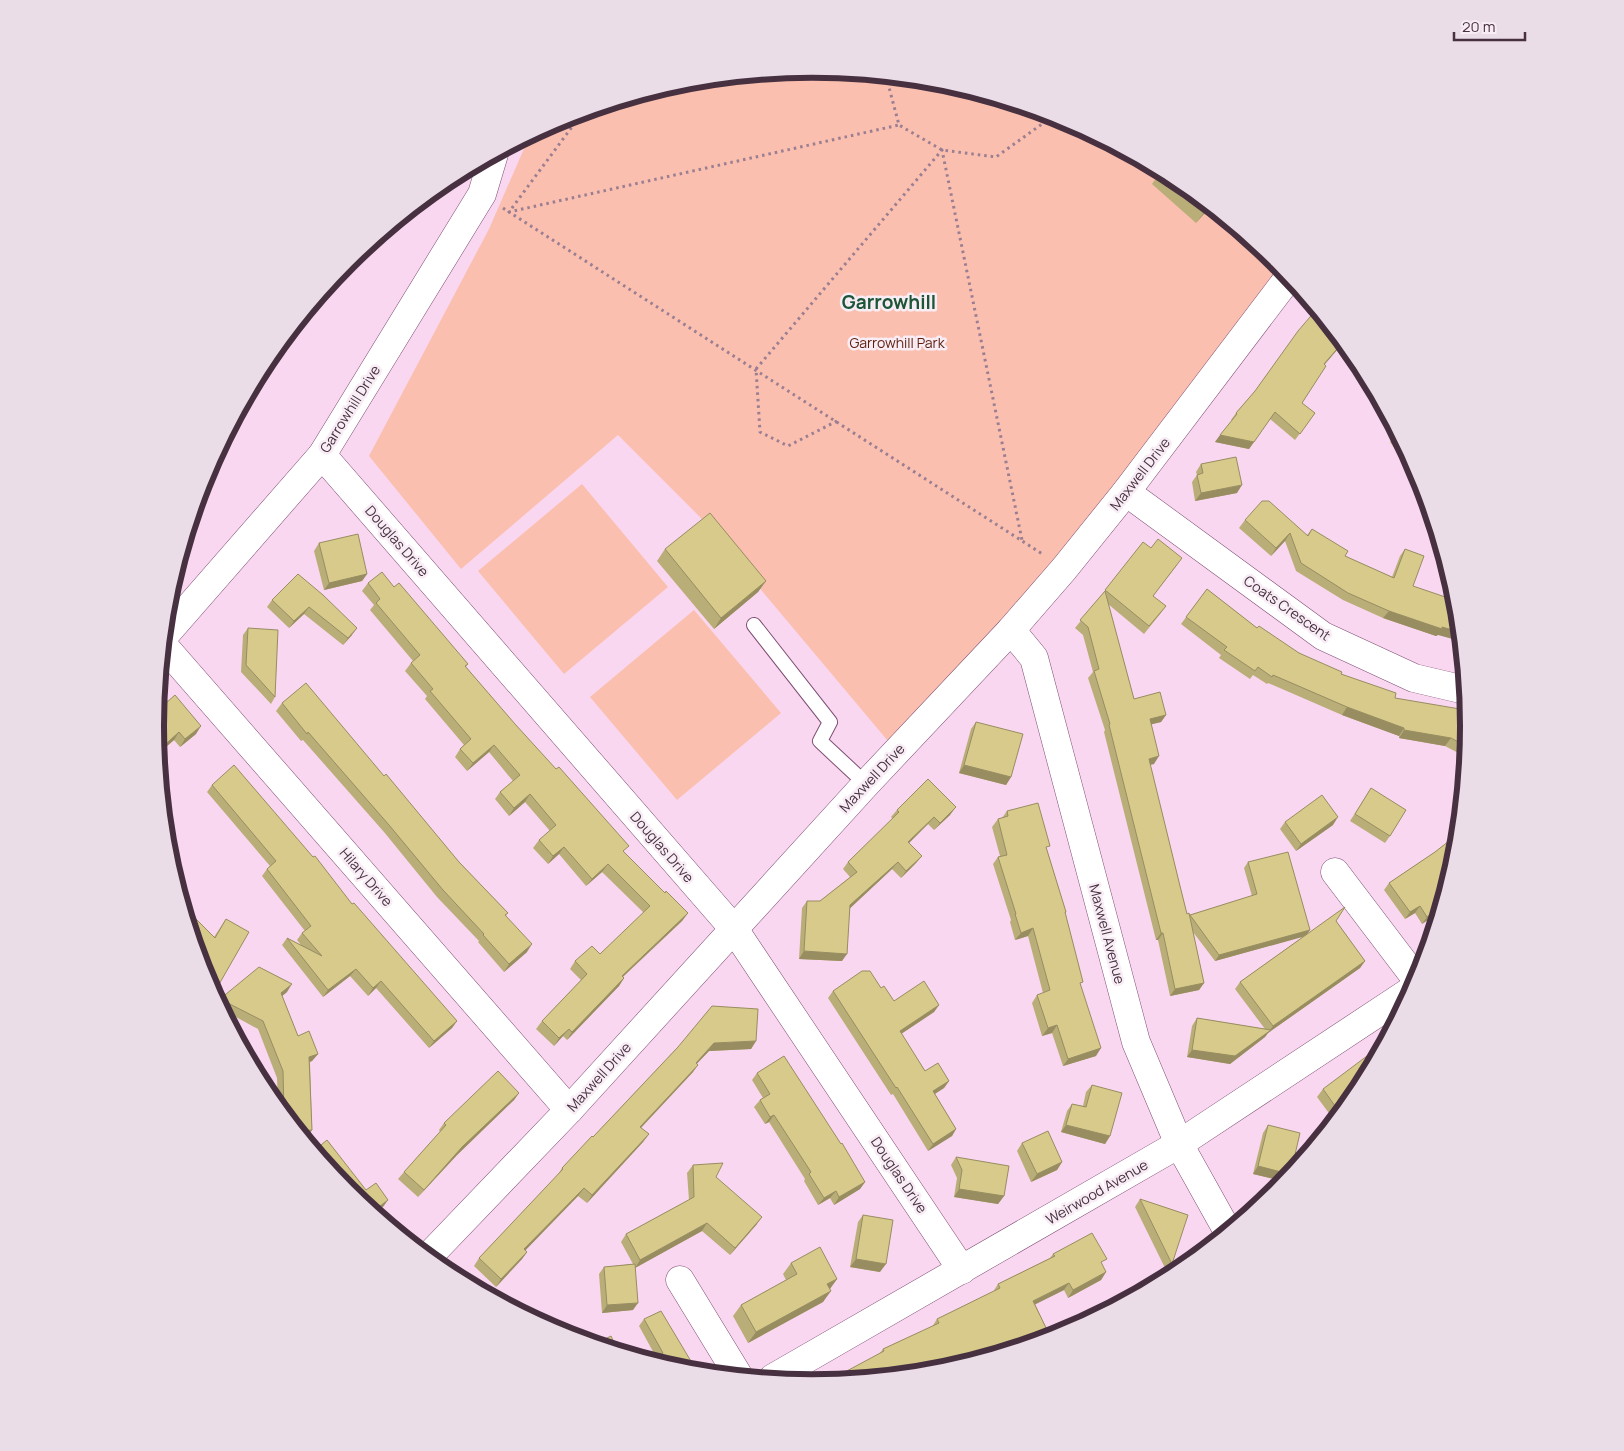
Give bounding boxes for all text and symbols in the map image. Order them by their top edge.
scale bar [1454,10,1525,42]
text: 20 m [1462,16,1495,37]
district label: Garrowhill [842,289,936,315]
park label: Garrowhill Park [849,333,946,352]
street label: Garrowhill Drive [315,361,384,456]
street label: Maxwell Drive [1105,433,1174,514]
street label: Douglas Drive [361,501,433,580]
street label: Coats Crescent [1240,571,1335,645]
street label: Maxwell Drive [835,739,908,816]
street label: Douglas Drive [626,807,698,886]
street label: Hilary Drive [336,843,397,910]
street label: Maxwell Avenue [1085,882,1130,986]
street label: Maxwell Drive [562,1038,635,1116]
street label: Douglas Drive [867,1133,932,1217]
street label: Weirwood Avenue [1042,1155,1151,1228]

